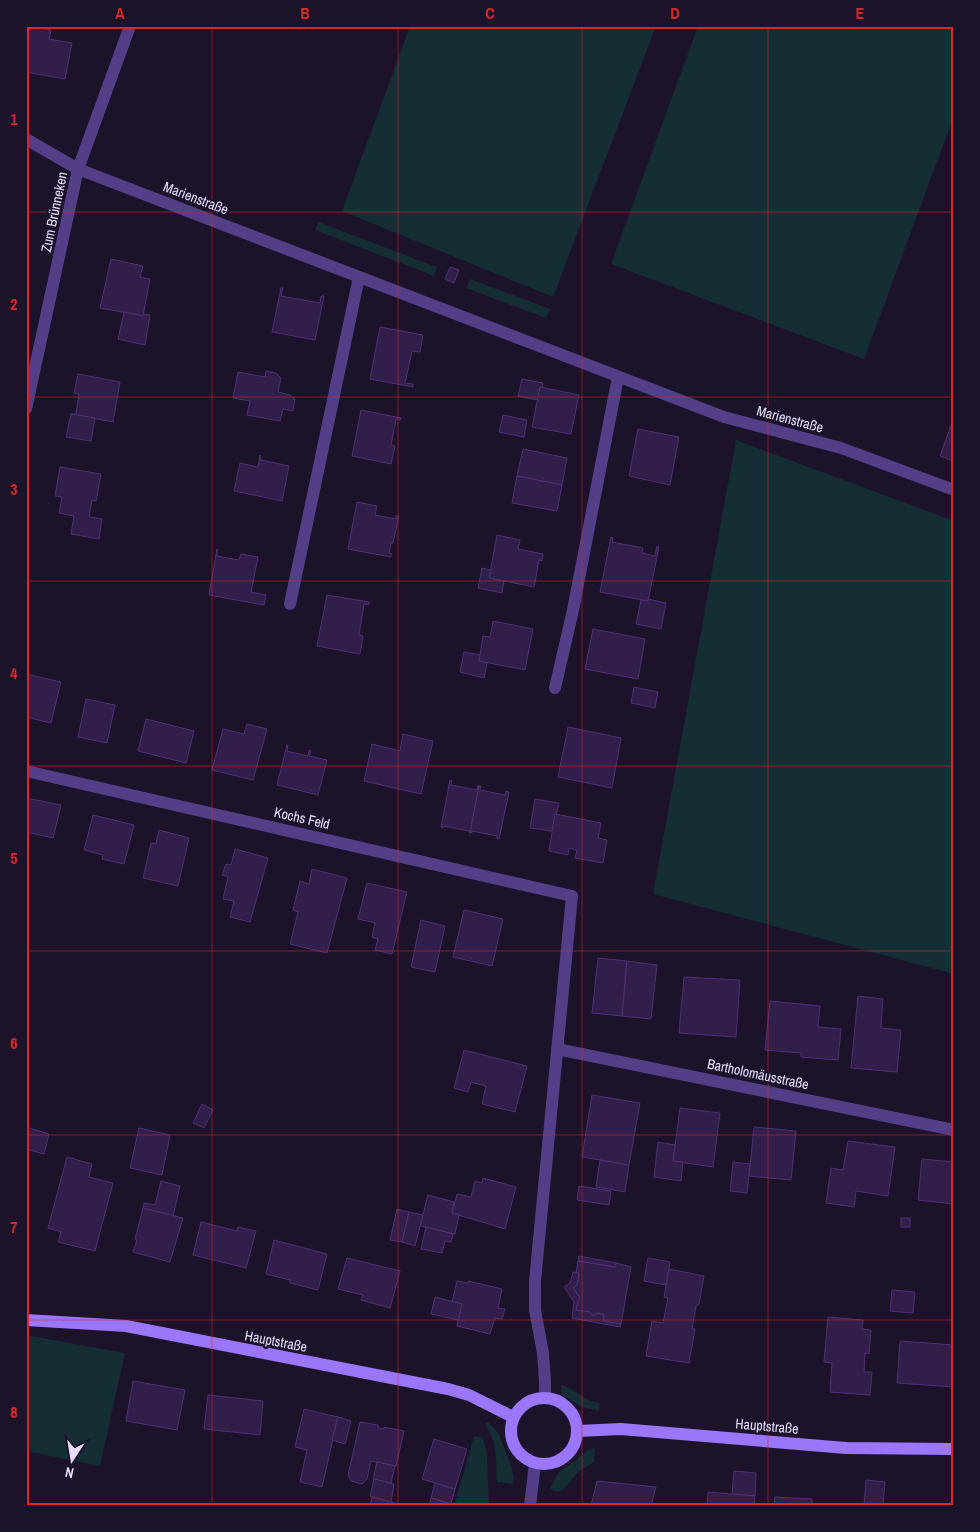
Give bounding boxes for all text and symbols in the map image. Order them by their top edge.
text: A [115,2,125,24]
text: B [300,2,310,24]
text: C [485,2,495,24]
text: D [670,2,680,24]
text: E [856,2,865,24]
text: 1 [10,108,18,130]
street label: Zum Brünneken [37,170,71,254]
street label: Marienstraße [161,177,231,219]
text: 2 [10,293,18,315]
street label: Marienstraße [755,401,825,437]
text: 3 [10,478,18,500]
text: 4 [10,662,18,684]
street label: Kochs Feld [272,803,332,833]
text: 5 [10,847,18,869]
text: 6 [10,1032,18,1054]
street label: Bartholomäusstraße [706,1054,810,1094]
text: 7 [10,1216,18,1238]
street label: Hauptstraße [243,1326,309,1356]
text: 8 [10,1401,18,1423]
street label: Hauptstraße [735,1414,799,1438]
north arrow [48,1434,98,1484]
text: N [63,1463,75,1482]

